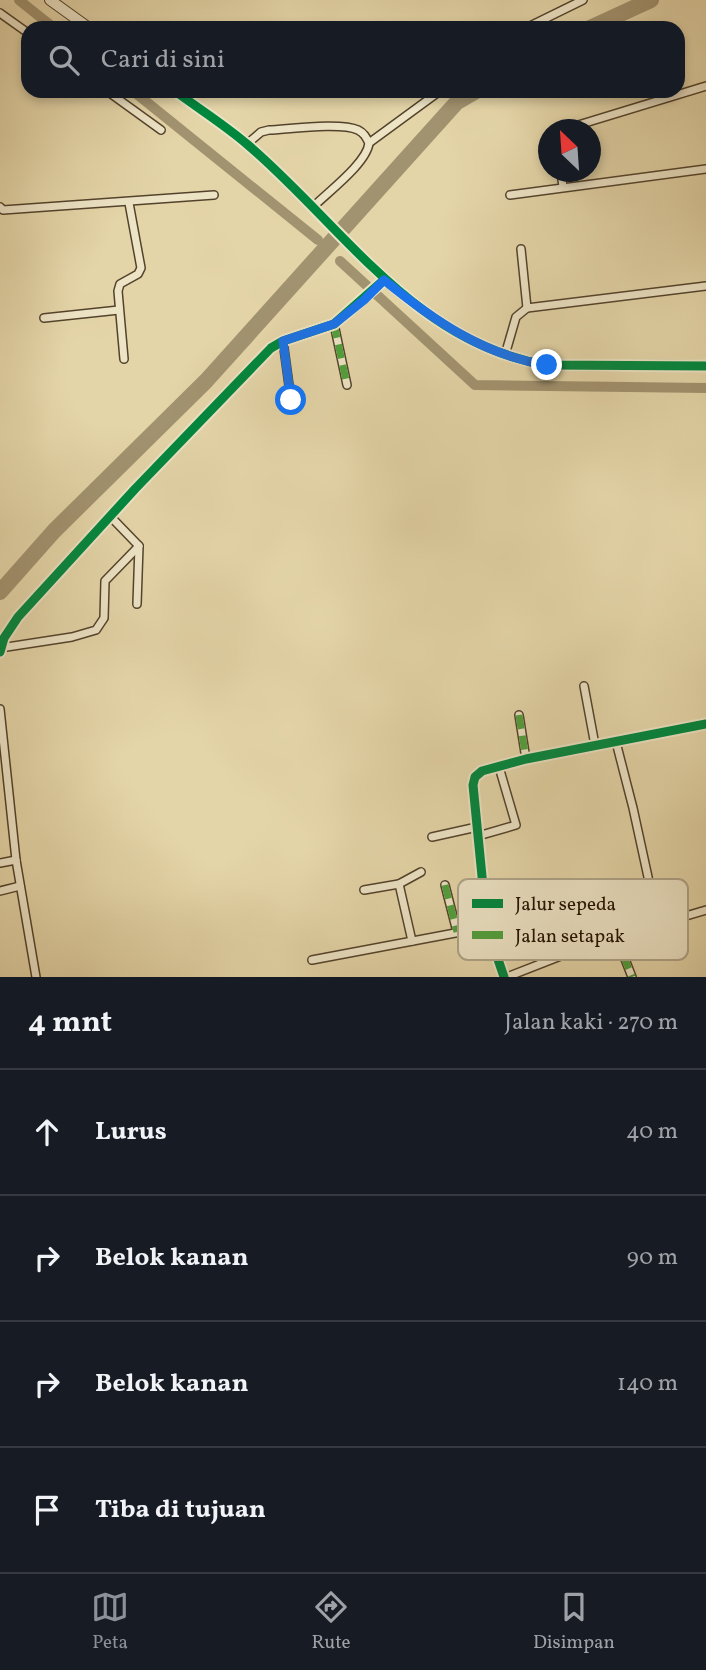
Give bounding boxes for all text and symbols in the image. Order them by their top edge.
search box [21,21,685,98]
icon: search [45,41,83,79]
text: Cari di sini [101,42,225,78]
north arrow [538,119,601,182]
route end [531,349,562,380]
route start [275,384,306,415]
legend [458,879,688,960]
text: Jalur sepeda [515,892,616,918]
text: Jalan setapak [515,924,625,950]
text: 4 mnt [28,1002,112,1044]
text: Jalan kaki · 270 m [504,1007,678,1039]
icon: ahead [28,1113,66,1151]
text: Lurus [95,1114,167,1150]
text: 40 m [626,1116,678,1148]
icon: right [28,1239,66,1277]
text: Belok kanan [95,1240,249,1276]
text: 90 m [627,1242,678,1274]
icon: right [28,1365,66,1403]
text: Belok kanan [95,1366,249,1402]
text: 140 m [617,1368,678,1400]
icon: arrive [28,1491,66,1529]
text: Tiba di tujuan [95,1492,266,1528]
tab: Peta [91,1588,129,1656]
tab: Rute [311,1588,351,1656]
tab: Disimpan [533,1588,615,1656]

